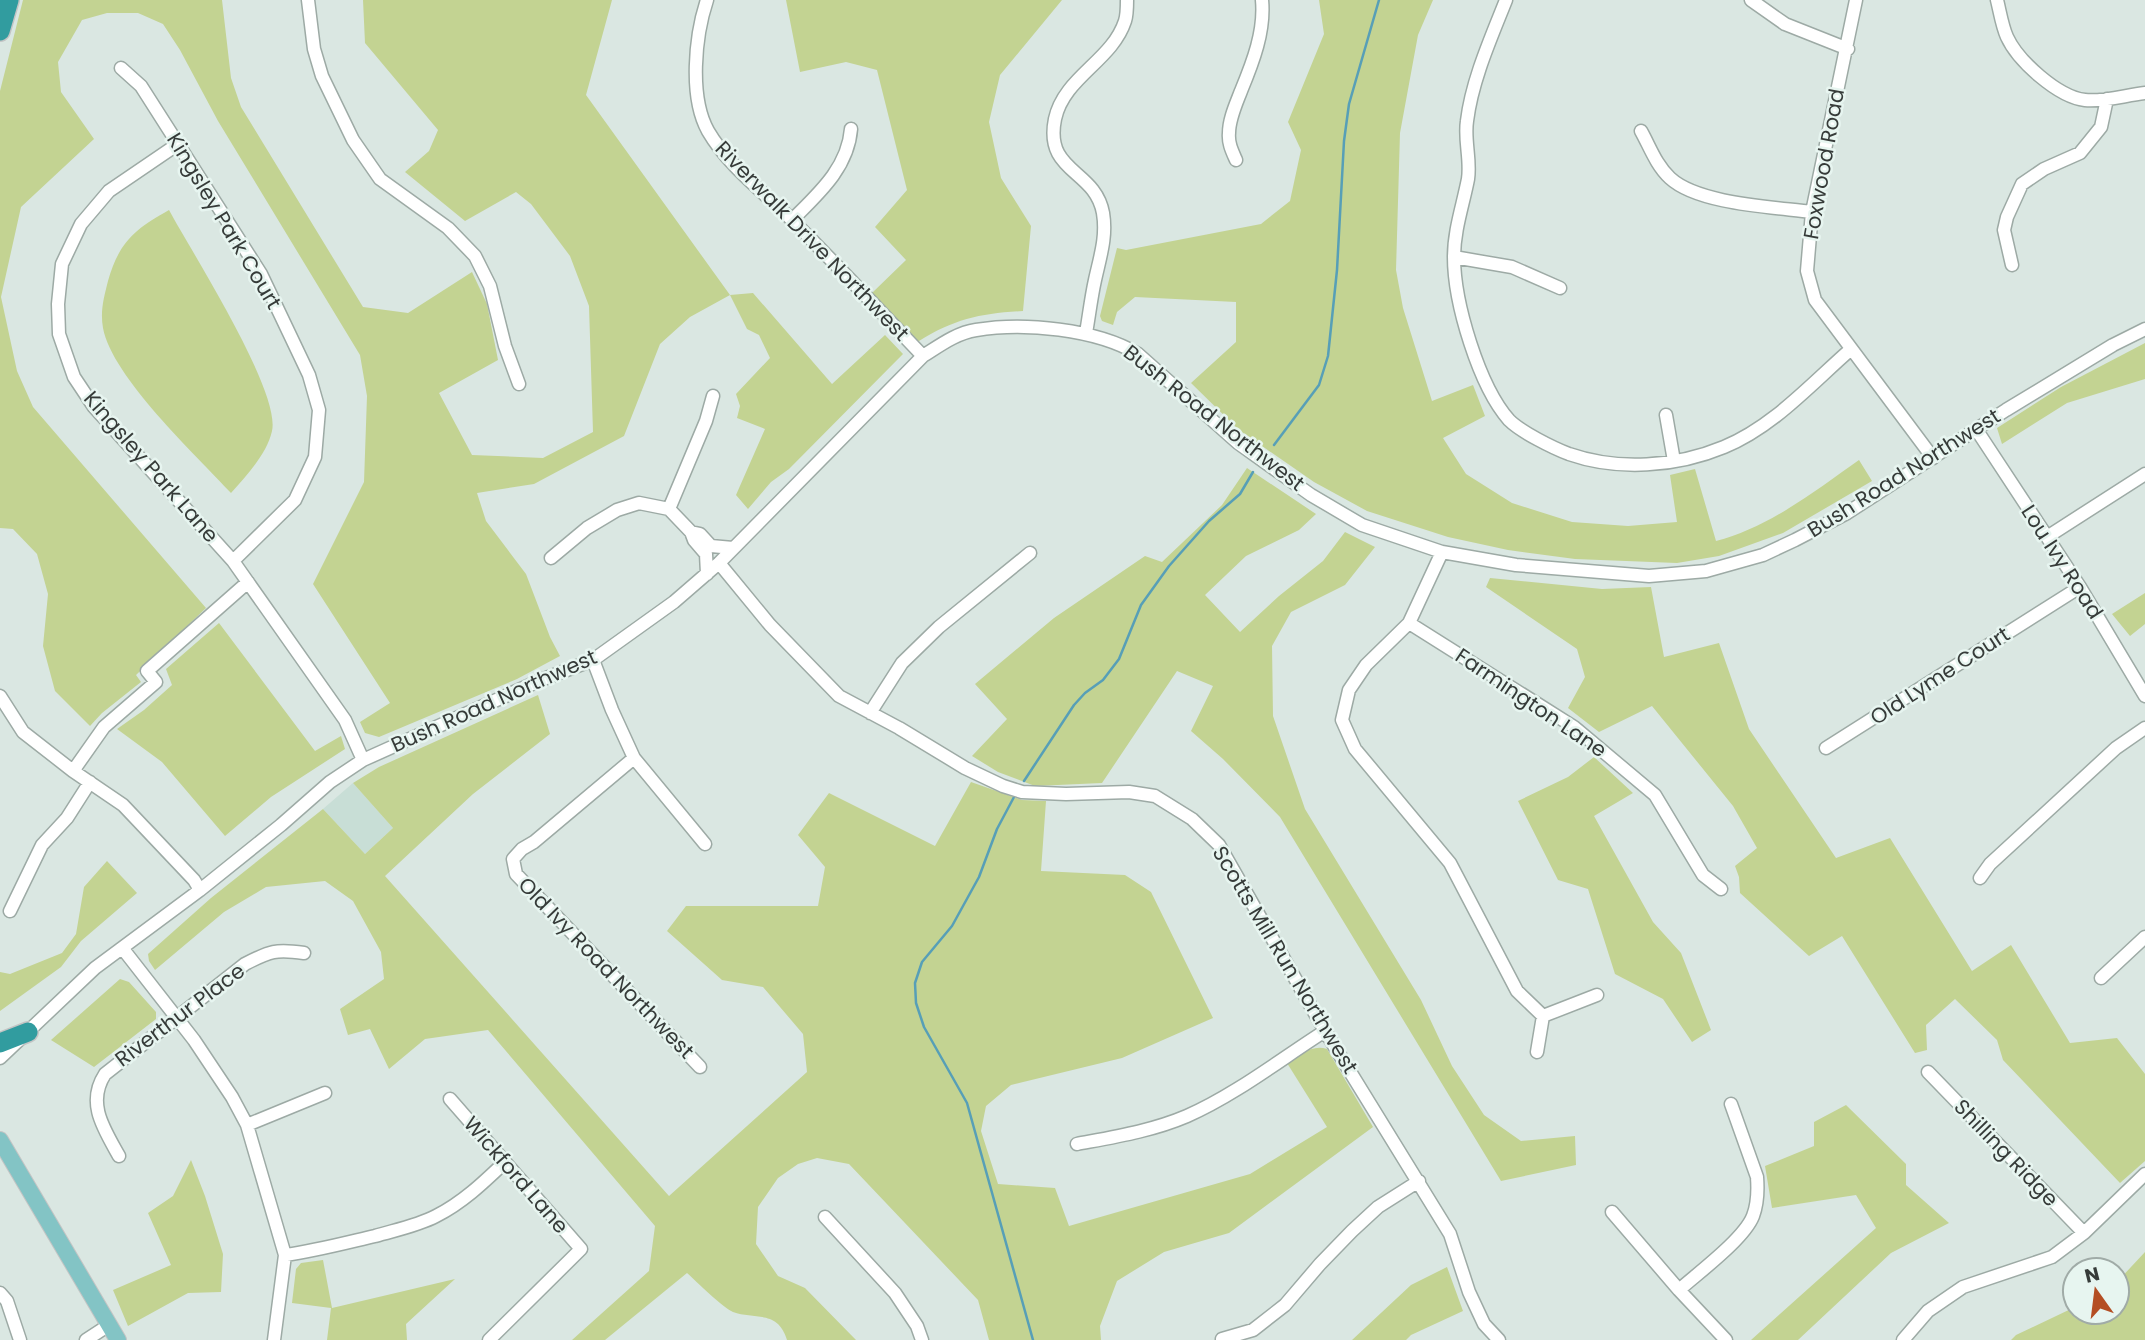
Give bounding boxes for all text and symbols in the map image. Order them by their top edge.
street label: Foxwood Road [1796,86,1851,242]
street label: Kingsley Park Court [160,127,289,314]
street label: Riverwalk Drive Northwest [709,134,916,347]
street label: Bush Road Northwest [1118,338,1311,498]
street label: Kingsley Park Lane [77,385,225,549]
street label: Bush Road Northwest [1802,401,2006,544]
street label: Lou Ivy Road [2015,499,2110,624]
street label: Old Lyme Court [1864,620,2015,732]
street label: Farmington Lane [1450,641,1613,764]
street label: Bush Road Northwest [386,642,601,759]
street label: Scotts Mill Run Northwest [1206,841,1365,1079]
street label: Old Ivy Road Northwest [512,871,701,1065]
street label: Riverthur Place [109,956,251,1073]
street label: Shilling Ridge [1948,1093,2065,1213]
street label: Wickford Lane [457,1110,576,1240]
north arrow [2061,1256,2131,1326]
text: N [2082,1260,2102,1290]

